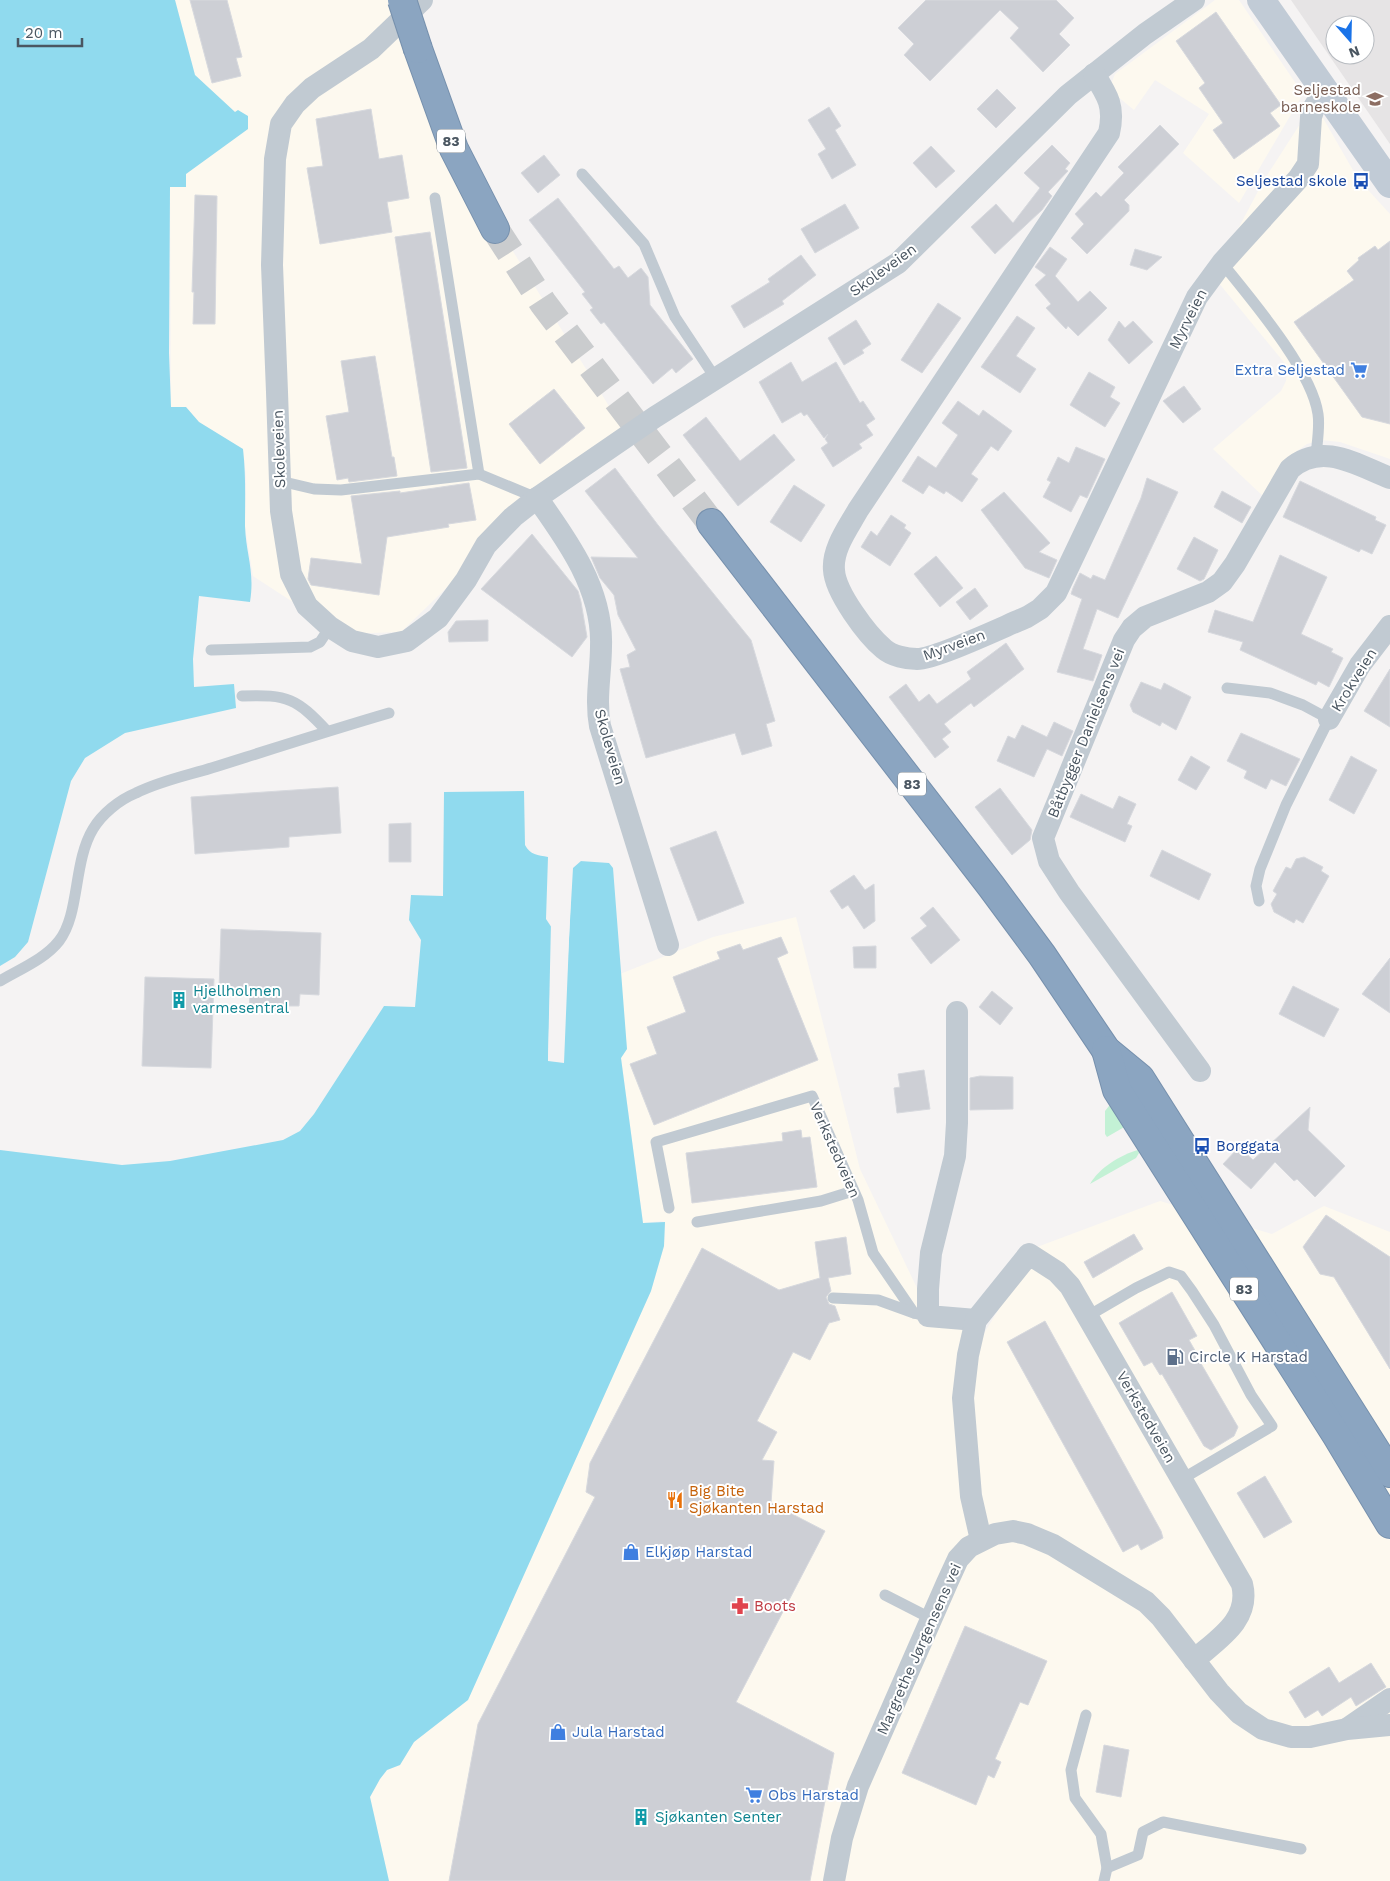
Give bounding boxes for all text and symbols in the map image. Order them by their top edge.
scale bar [18,15,81,47]
north arrow [1325,15,1375,65]
text: 20 m [25,24,63,42]
text: N [1347,43,1362,62]
place label: Seljestad barneskole [1281,81,1361,116]
school or university icon: Seljestad barneskole [1365,89,1385,109]
road number: 83 [437,130,465,152]
bus stop icon: Seljestad skole [1351,171,1371,191]
place label: Seljestad skole [1236,172,1347,190]
street label: Skoleveien [846,240,920,300]
street label: Myrveien [1165,286,1211,352]
supermarket icon: Extra Seljestad [1349,360,1369,380]
place label: Extra Seljestad [1234,361,1345,379]
street label: Skoleveien [269,410,289,488]
street label: Myrveien [920,625,988,665]
street label: Krokveien [1327,645,1381,715]
street label: Båtbygger Danielsens vei [1044,646,1128,820]
street label: Skoleveien [591,707,629,787]
road number: 83 [898,772,926,796]
place label: Hjellholmen varmesentral [193,982,290,1017]
building icon: Hjellholmen varmesentral [169,990,189,1010]
street label: Verkstedveien [806,1099,864,1201]
bus stop icon: Borggata [1192,1136,1212,1156]
place label: Borggata [1216,1137,1280,1155]
road number: 83 [1230,1278,1258,1300]
fuel station icon: Circle K Harstad [1165,1347,1185,1367]
place label: Circle K Harstad [1189,1348,1308,1366]
street label: Verkstedveien [1113,1368,1179,1466]
place label: Big Bite Sjøkanten Harstad [689,1482,824,1517]
restaurant icon: Big Bite Sjøkanten Harstad [665,1490,685,1510]
shop icon: Elkjøp Harstad [621,1542,641,1562]
place label: Elkjøp Harstad [645,1543,752,1561]
street label: Margrethe Jørgensens vei [873,1560,965,1738]
pharmacy icon: Boots [730,1596,750,1616]
place label: Boots [754,1597,796,1615]
shop icon: Jula Harstad [548,1722,568,1742]
place label: Jula Harstad [572,1723,665,1741]
supermarket icon: Obs Harstad [744,1785,764,1805]
place label: Obs Harstad [768,1786,859,1804]
building icon: Sjøkanten Senter [631,1807,651,1827]
place label: Sjøkanten Senter [655,1808,781,1826]

